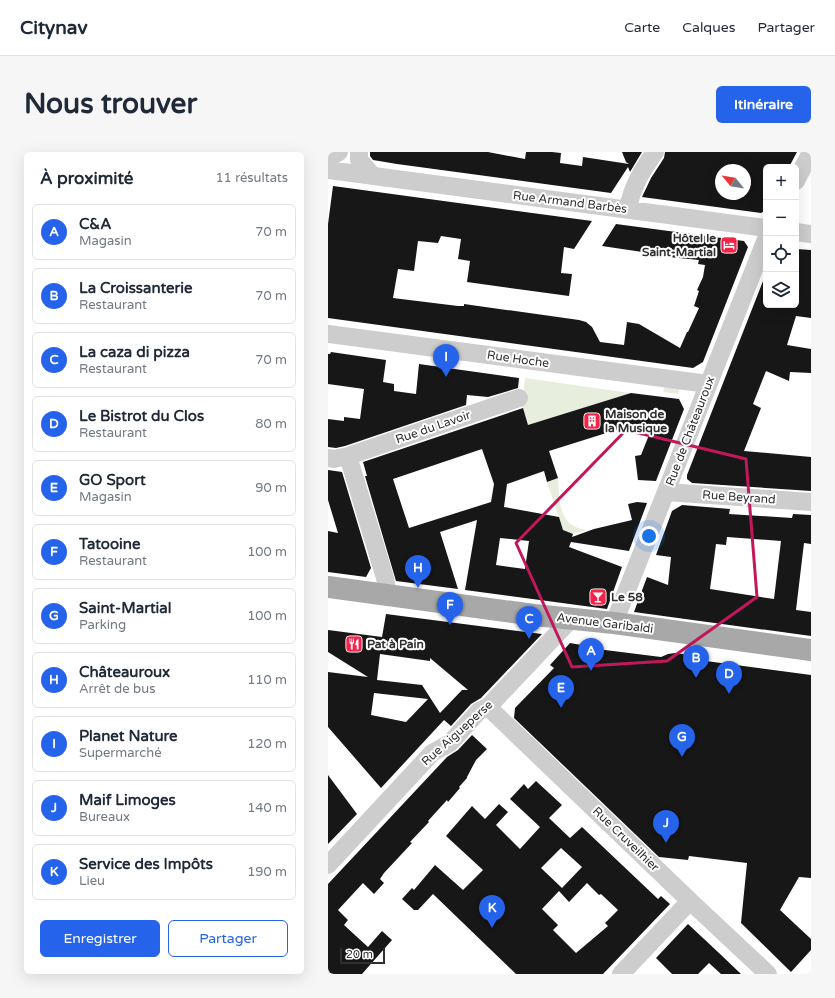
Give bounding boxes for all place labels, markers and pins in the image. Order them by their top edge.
place label: Hôtel le Saint-Martial [642,231,716,259]
hotel icon: Hôtel le Saint-Martial [719,235,739,255]
pin: I [433,344,459,377]
place label: Maison de la Musique [605,407,667,436]
building icon: Maison de la Musique [582,411,602,431]
pin: H [405,555,431,588]
bar icon: Le 58 [588,587,608,607]
place label: Le 58 [611,590,643,604]
pin: F [437,592,463,625]
pin: C [516,606,542,639]
restaurant icon: Pat à Pain [344,634,364,654]
place label: Pat à Pain [367,637,424,651]
pin: A [578,638,604,671]
pin: B [683,645,709,678]
pin: D [716,661,742,694]
pin: E [548,675,574,708]
pin: G [669,724,695,757]
pin: J [653,810,679,843]
pin: K [479,895,505,928]

